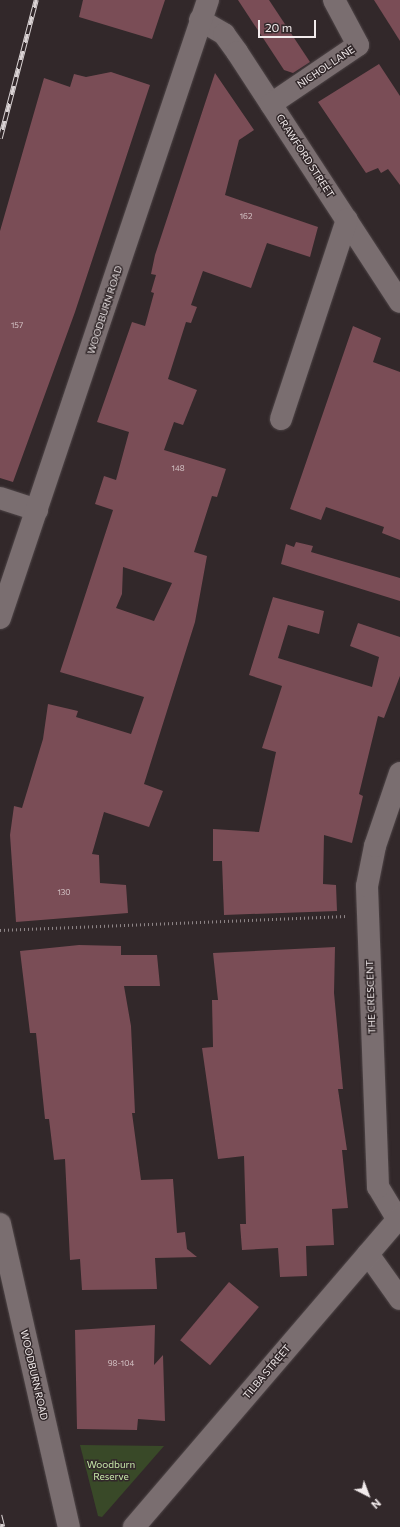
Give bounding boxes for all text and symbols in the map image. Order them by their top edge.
scale bar [260,12,318,38]
text: 20 m [265,20,292,34]
street label: NICHOL LANE [295,43,357,91]
street label: CRAWFORD STREET [274,112,336,200]
house number: 162 [240,212,252,222]
street label: WOODBURN ROAD [85,264,125,356]
house number: 157 [11,321,23,331]
house number: 148 [171,464,185,474]
house number: 130 [57,888,71,898]
street label: THE CRESCENT [364,960,378,1034]
street label: WOODBURN ROAD [18,1329,50,1421]
street label: TILBA STREET [241,1342,293,1402]
house number: 98-104 [108,1359,134,1369]
park label: Woodburn Reserve [87,1458,135,1482]
north arrow [348,1475,388,1515]
text: N [369,1497,384,1512]

